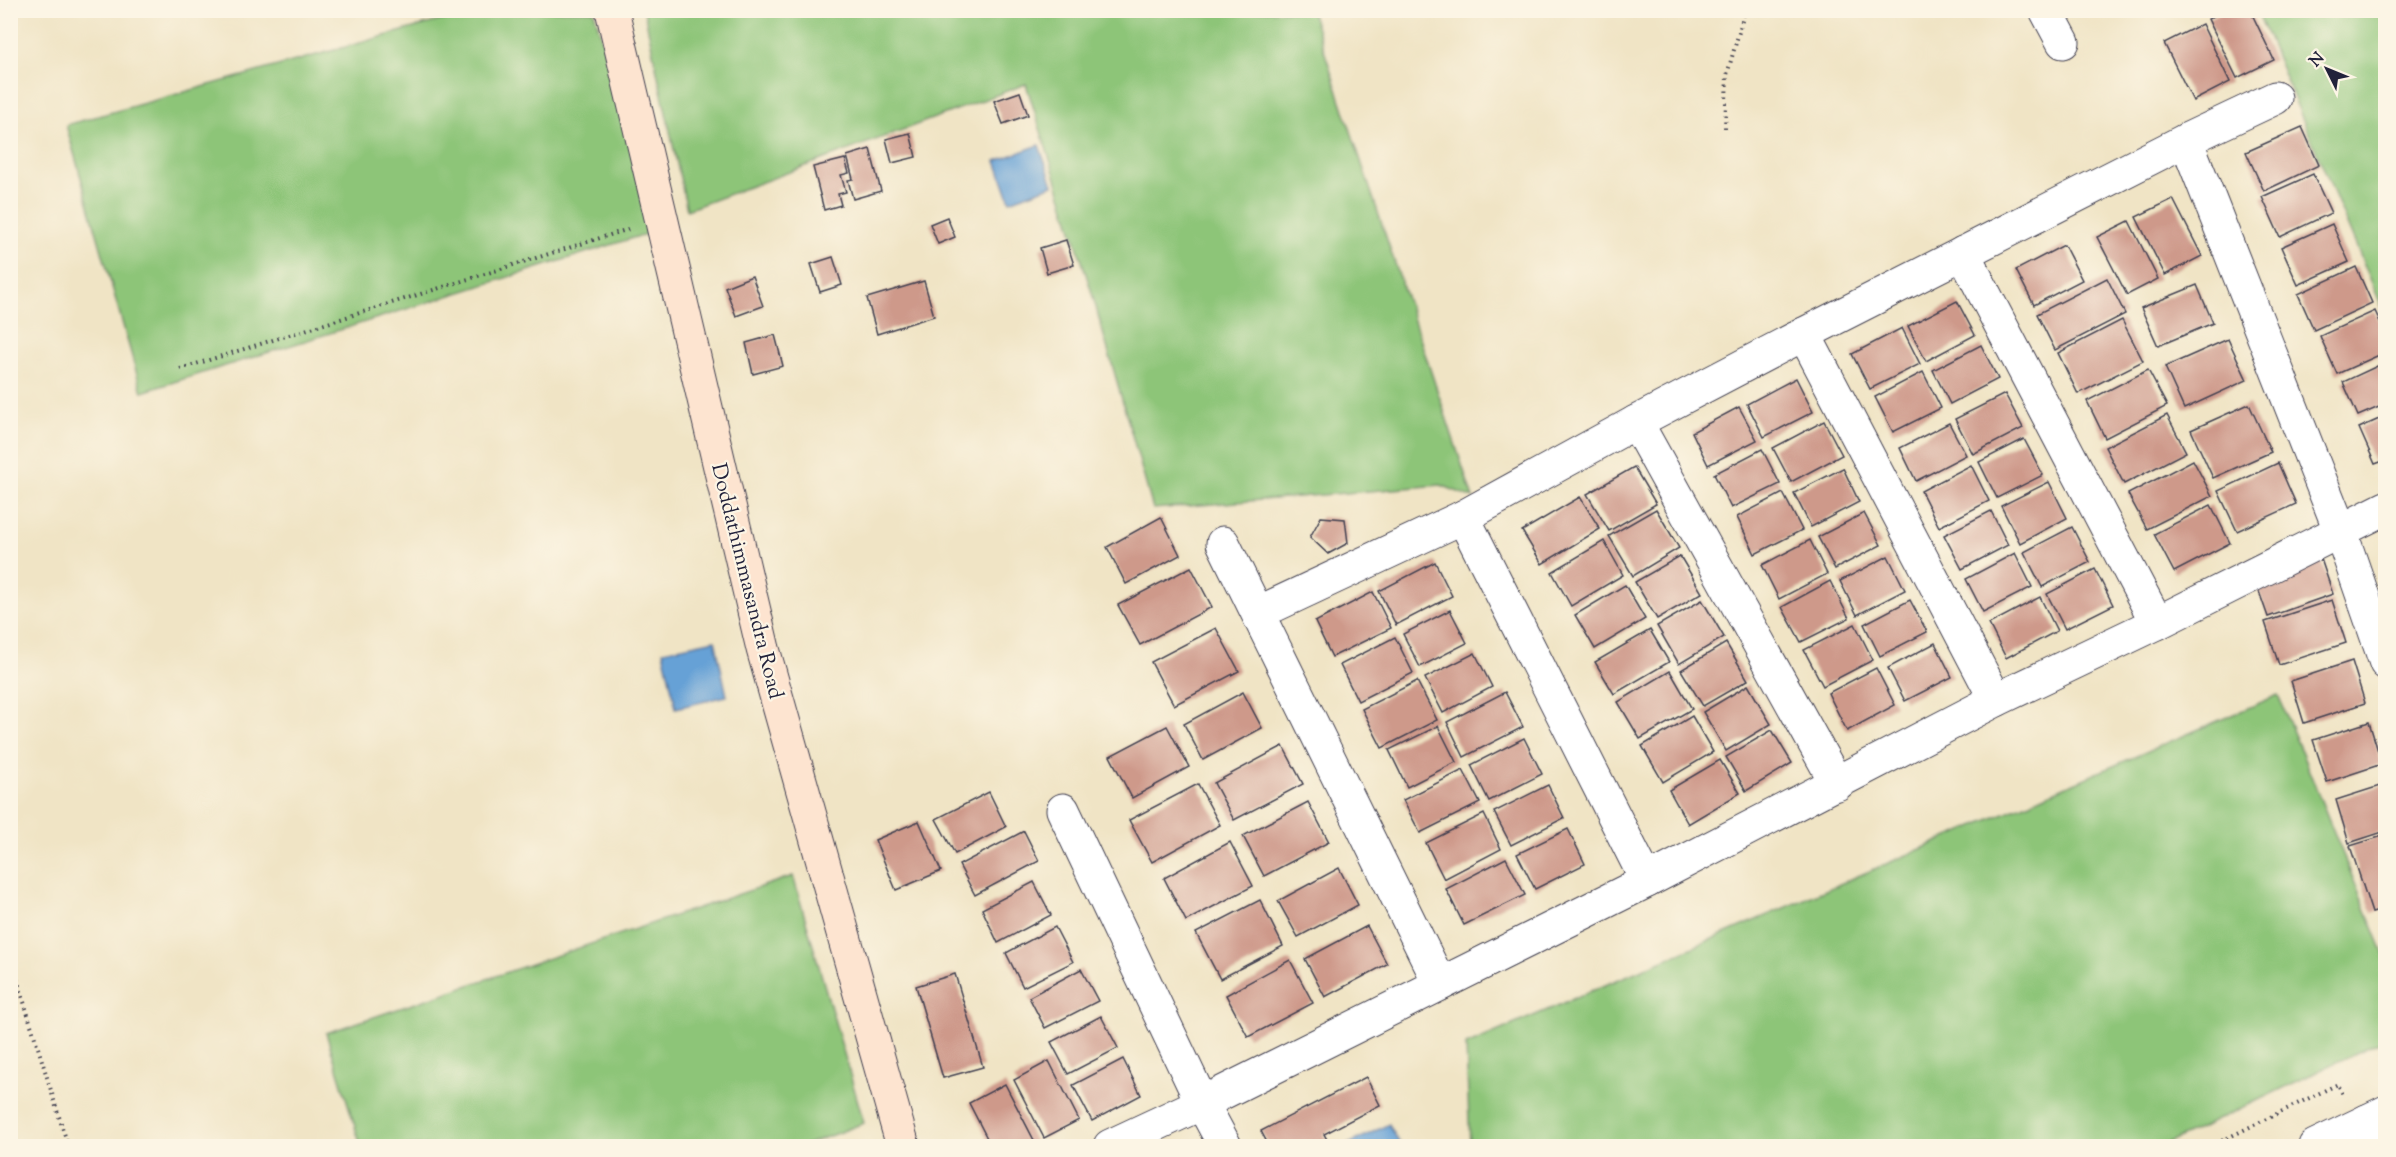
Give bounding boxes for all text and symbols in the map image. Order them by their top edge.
north arrow [2297,39,2357,99]
text: N [2305,48,2331,73]
street label: Doddathimmasandra Road [702,460,790,703]

